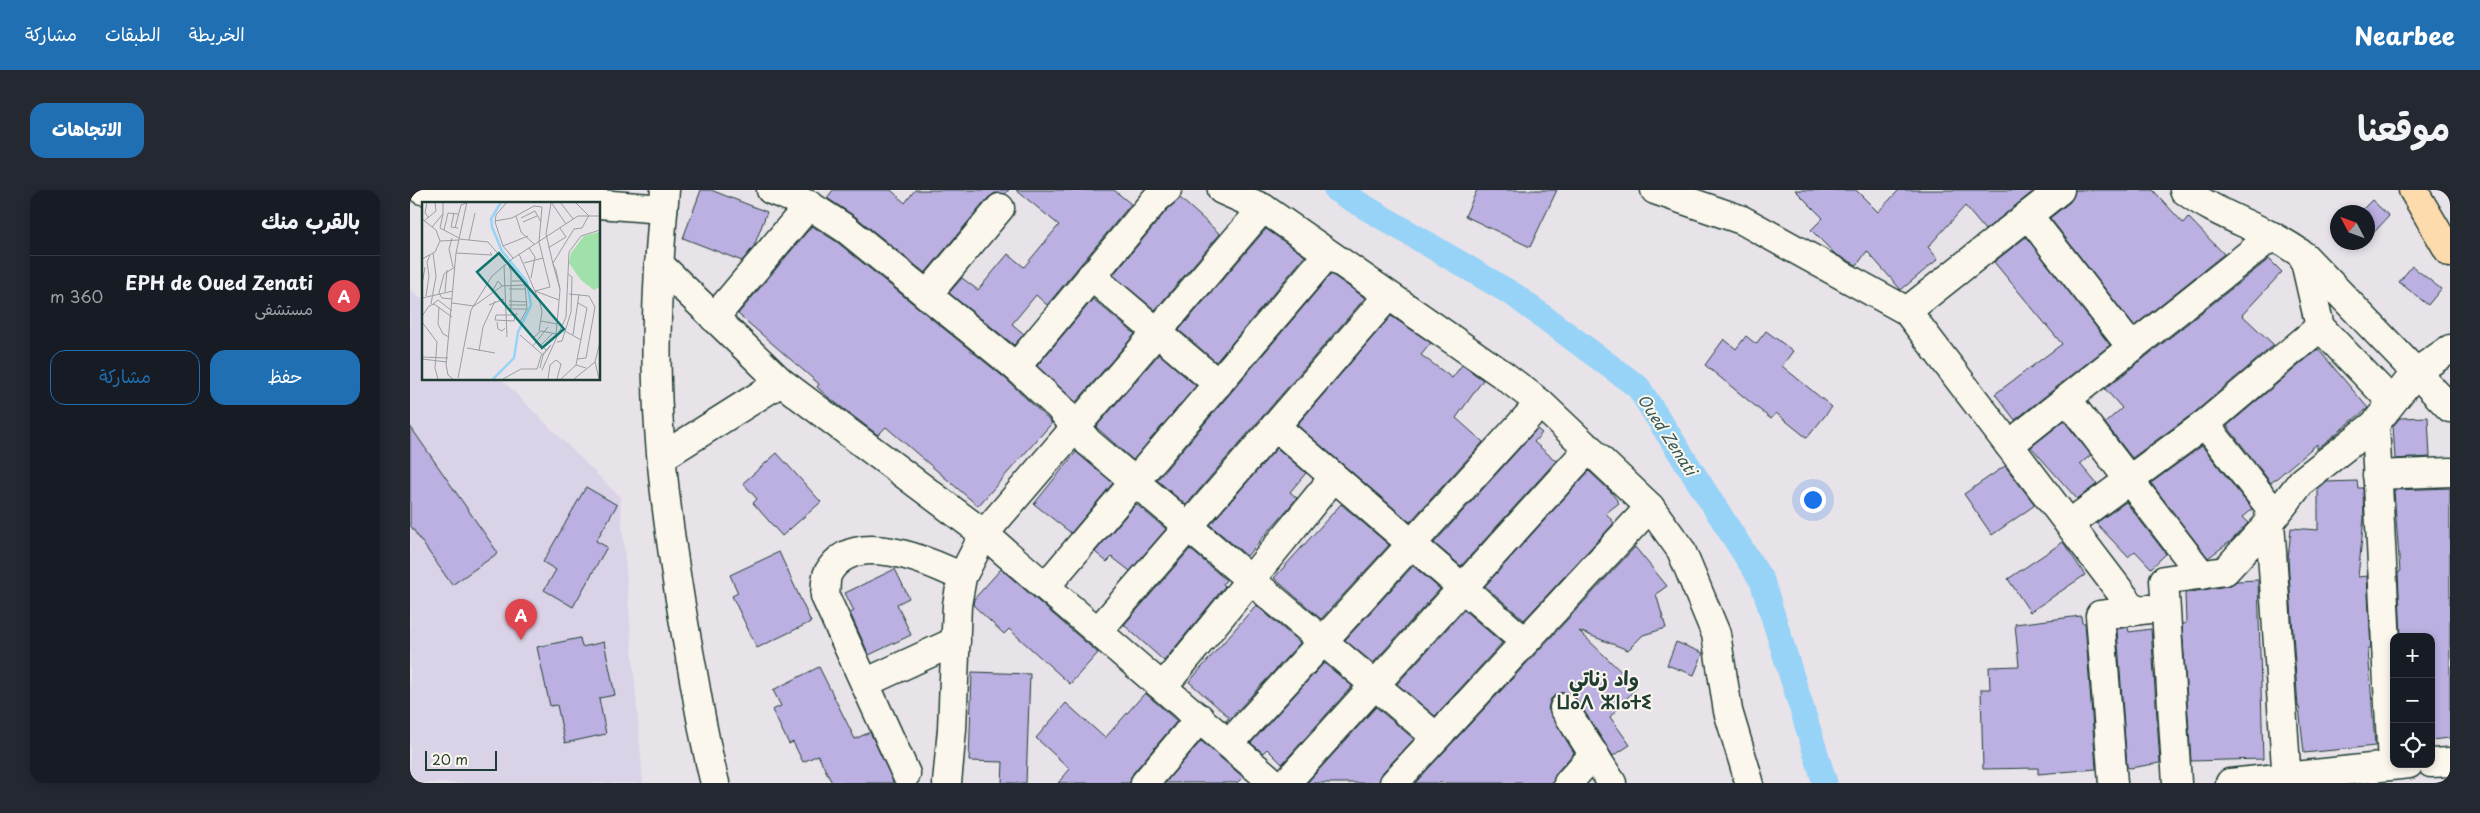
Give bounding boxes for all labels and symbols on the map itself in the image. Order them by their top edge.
inset map [422,202,600,380]
north arrow [2330,205,2375,250]
water label: Oued Zenati [1633,388,1705,482]
your location [1800,487,1826,513]
pin: A [505,599,537,640]
district label: واد زناتي ⵡⴰⴷ ⵣⵏⴰⵜⵉ [1556,663,1652,716]
scale bar [425,748,498,771]

